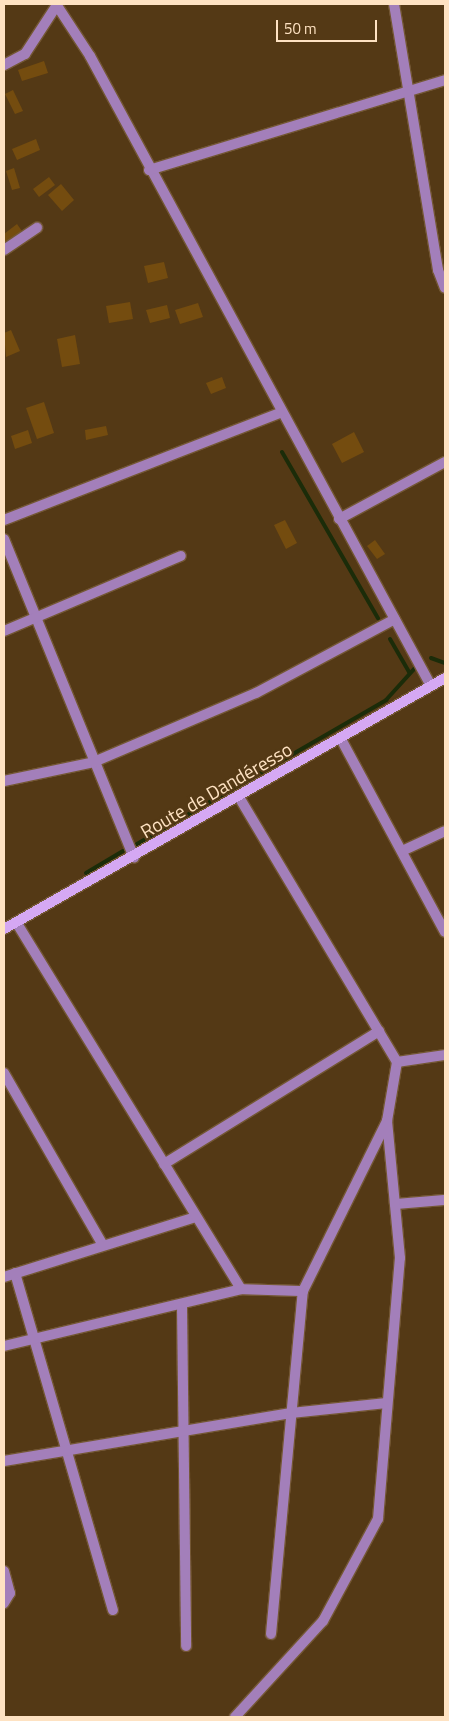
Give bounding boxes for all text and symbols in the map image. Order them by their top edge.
scale bar [279,10,380,42]
text: 50 m [284,17,317,40]
street label: Route de Dandéresso [136,737,296,843]

